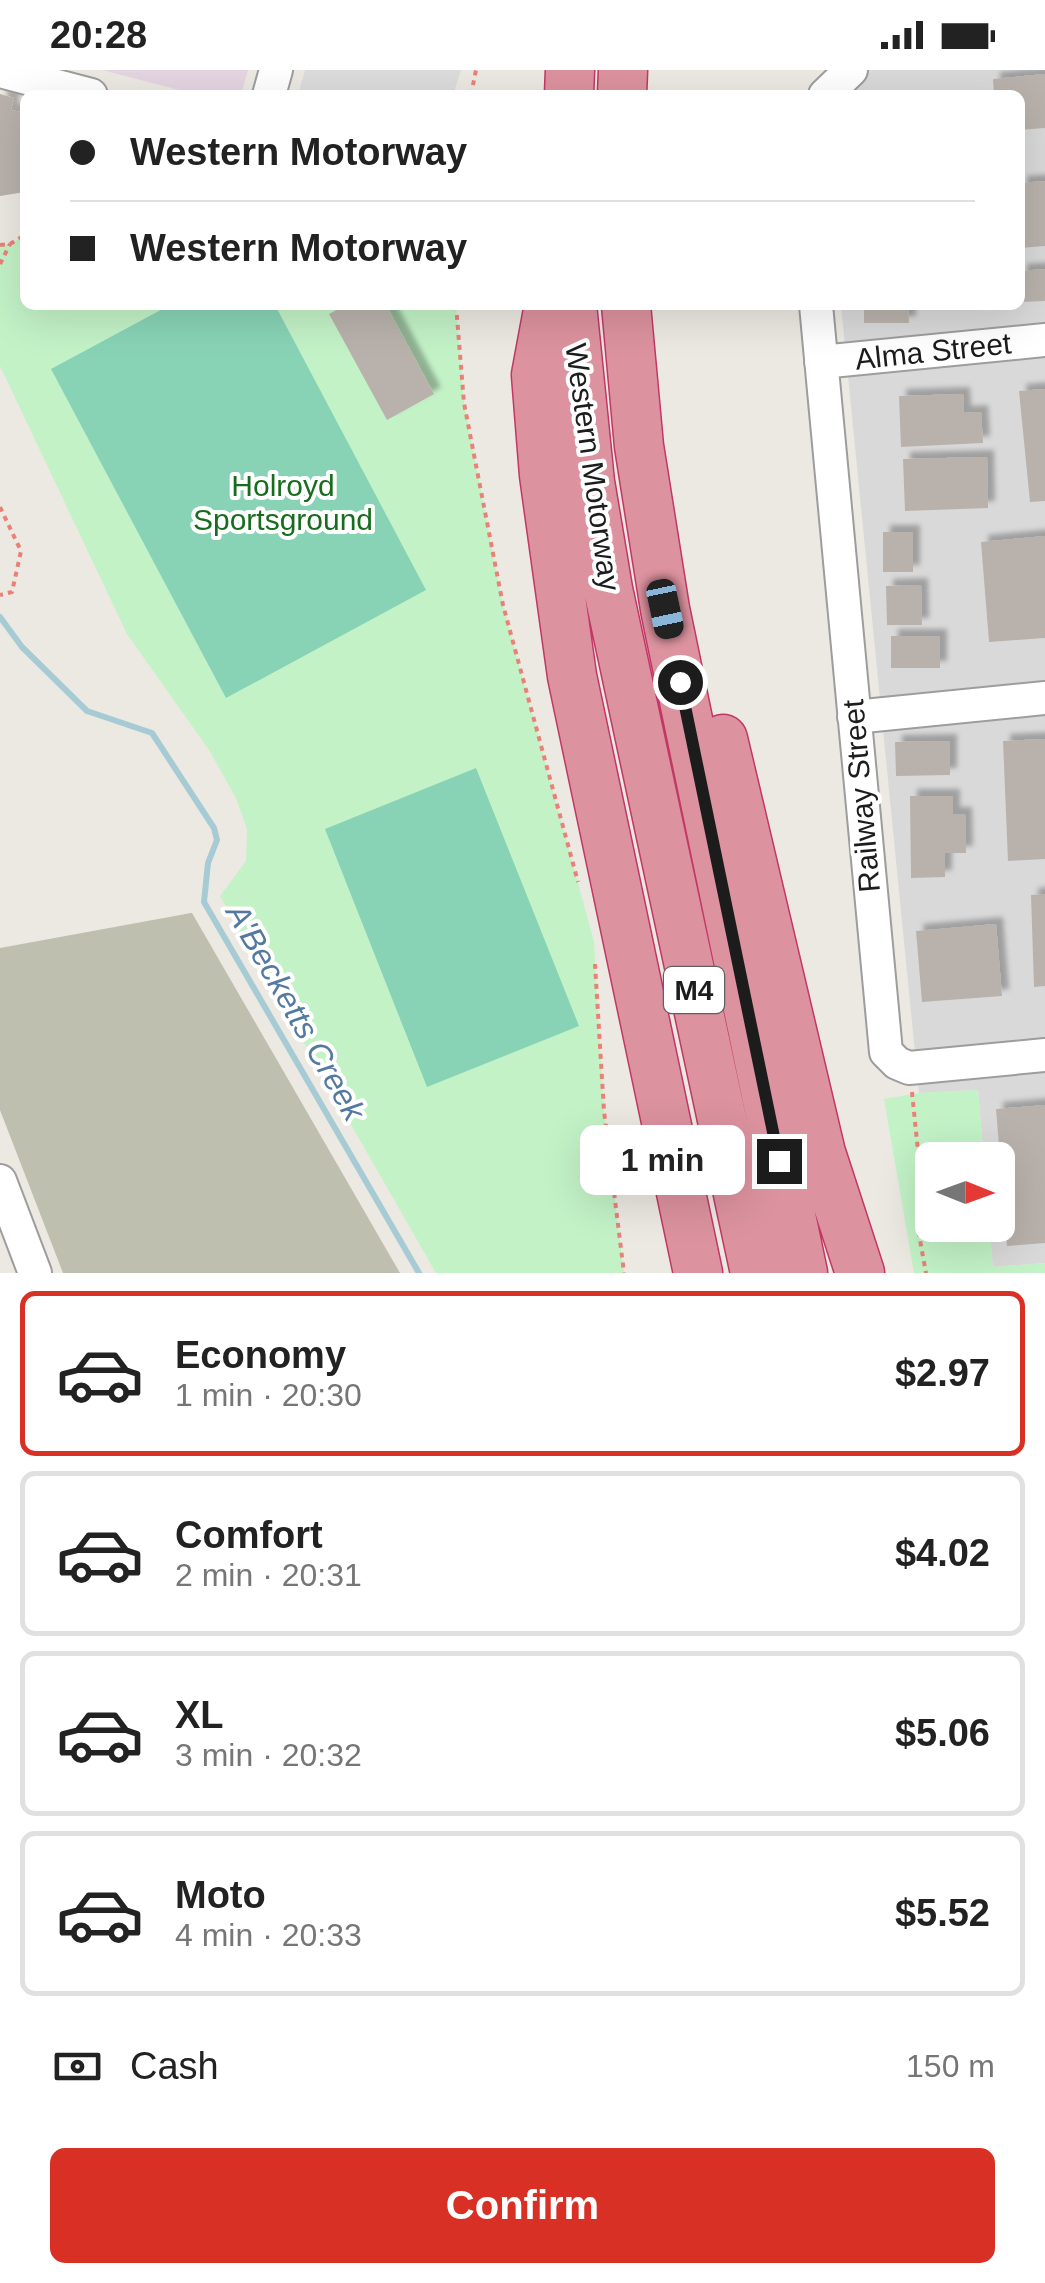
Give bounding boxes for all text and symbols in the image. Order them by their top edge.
text: 20:28 [50,14,147,56]
text: Western Motorway [130,131,467,173]
text: Western Motorway [130,227,467,269]
street label: Alma Street [853,326,1013,376]
street label: Western Motorway [559,341,627,593]
park label: Holroyd Sportsground [193,469,373,536]
car [644,577,686,641]
route start [658,660,703,705]
street label: Railway Street [836,698,886,894]
water label: A'Becketts Creek [218,895,374,1129]
road number: M4 [664,967,724,1013]
callout: 1 min [579,1126,744,1196]
route end [757,1139,802,1184]
text: 1 min [621,1142,704,1178]
north arrow [915,1142,1015,1242]
map controls [915,1142,1015,1242]
icon: car [55,1329,145,1419]
text: Economy [175,1334,346,1376]
text: $2.97 [895,1352,990,1394]
text: 1 min · 20:30 [175,1377,362,1413]
icon: car [55,1509,145,1599]
text: Comfort [175,1514,323,1556]
text: $4.02 [895,1532,990,1574]
text: 2 min · 20:31 [175,1557,362,1593]
icon: car [55,1689,145,1779]
text: XL [175,1694,224,1736]
text: $5.06 [895,1712,990,1754]
text: 3 min · 20:32 [175,1737,362,1773]
icon: car [55,1869,145,1959]
text: Moto [175,1874,266,1916]
text: $5.52 [895,1892,990,1934]
text: 4 min · 20:33 [175,1917,362,1953]
icon: cash [50,2039,105,2094]
text: Cash [130,2045,219,2087]
text: 150 m [906,2048,995,2084]
button: Confirm [50,2148,995,2263]

